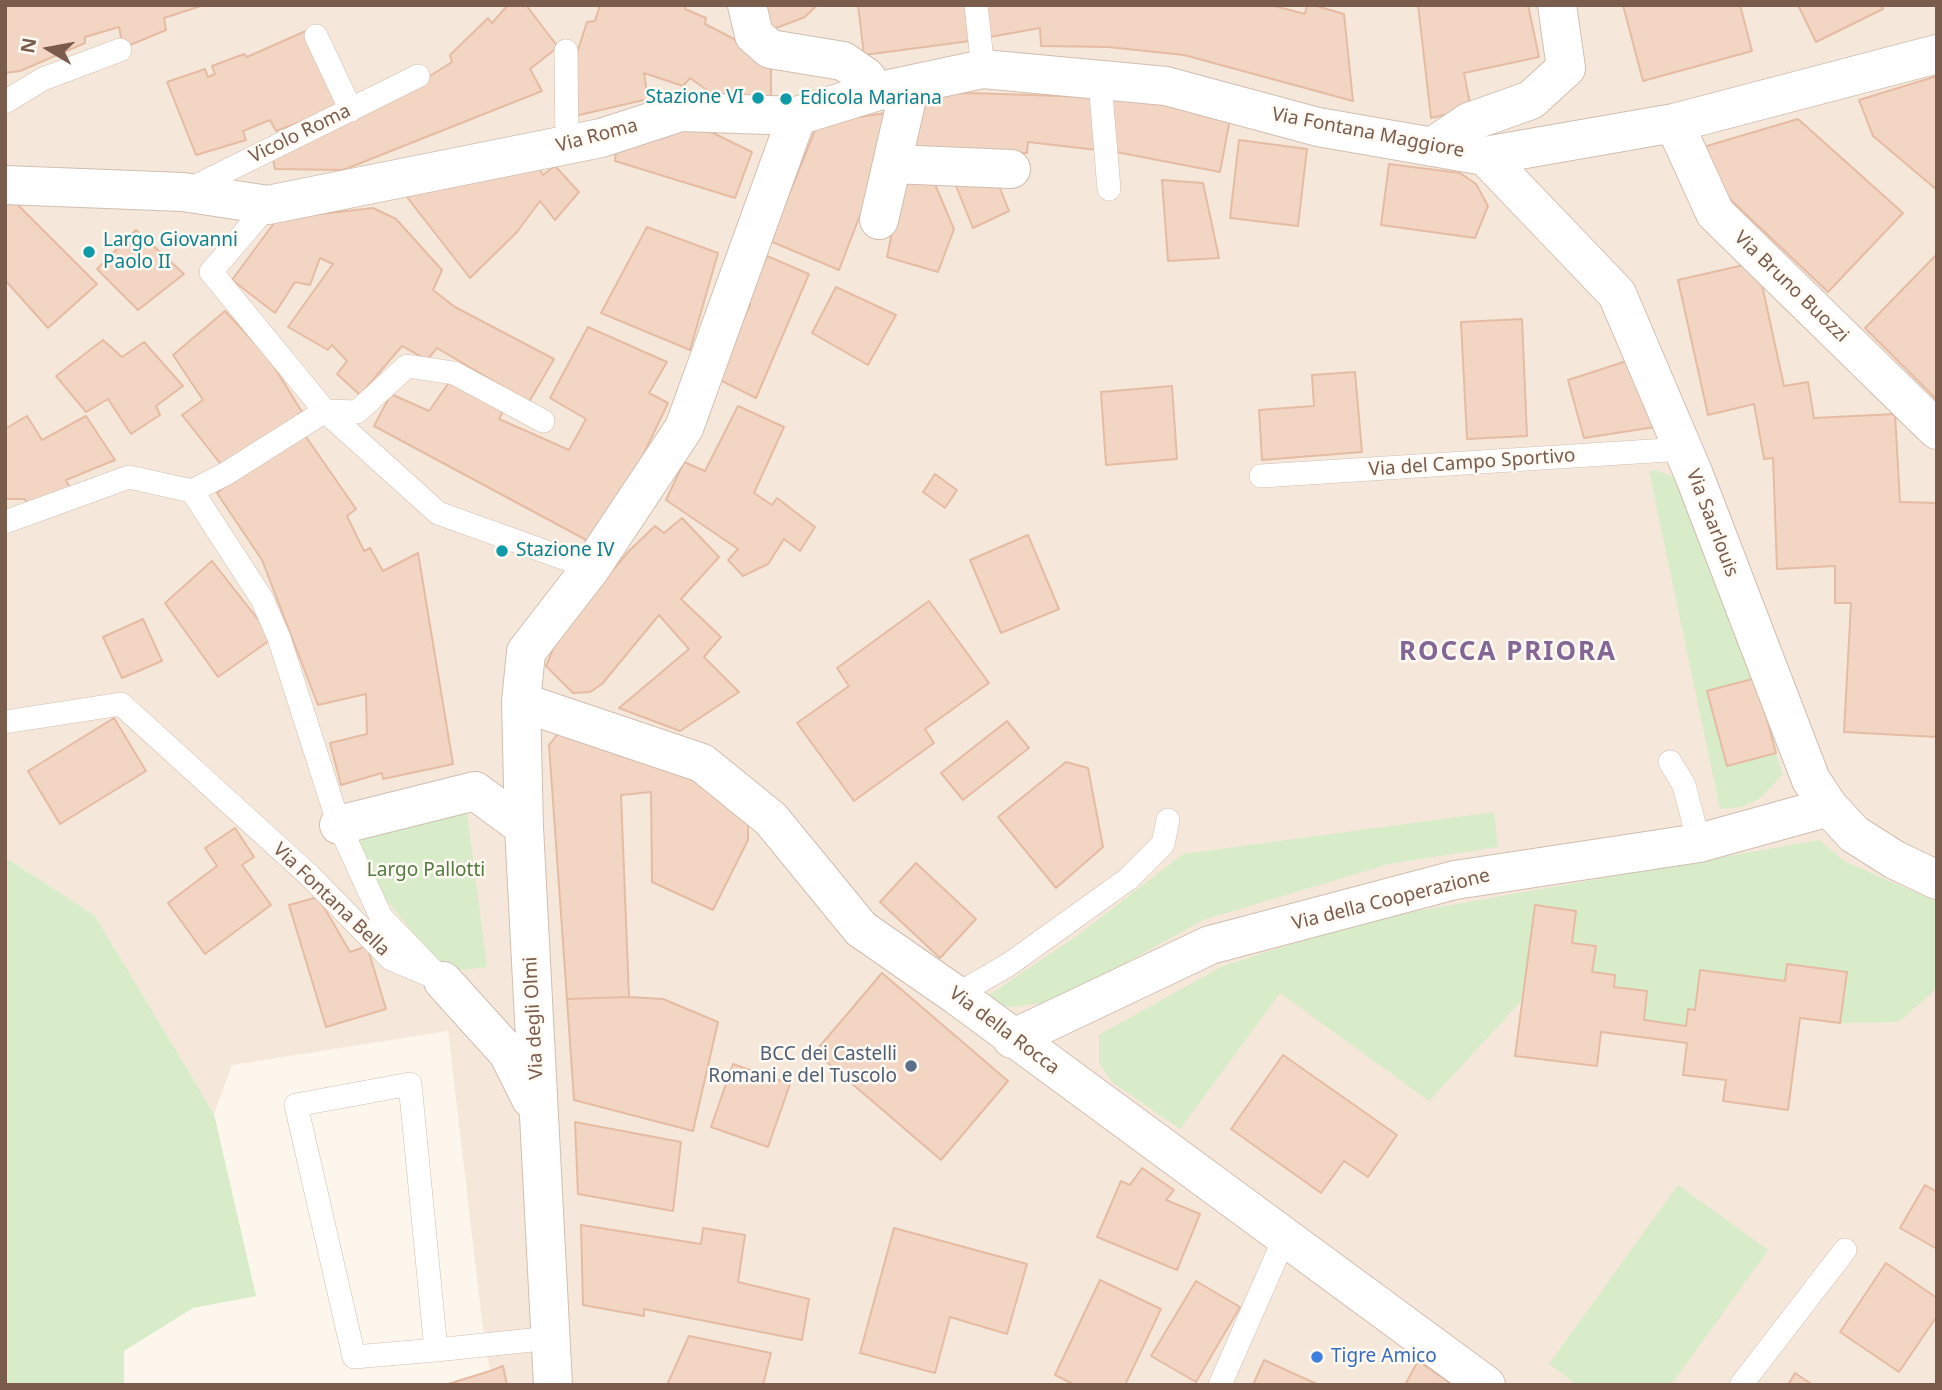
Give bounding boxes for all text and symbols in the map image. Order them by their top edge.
north arrow [14,14,84,84]
text: N [14,35,42,55]
place label: Stazione VI [645,87,744,109]
place label: Edicola Mariana [800,88,942,110]
marker: Stazione VI [750,90,766,106]
marker: Edicola Mariana [778,91,794,107]
street label: Vicolo Roma [246,100,354,168]
street label: Via Fontana Maggiore [1270,103,1466,163]
street label: Via Roma [554,114,640,158]
street label: Via Bruno Buozzi [1729,227,1853,347]
place label: Largo Giovanni Paolo II [103,230,238,274]
marker: Largo Giovanni Paolo II [81,244,97,260]
street label: Via del Campo Sportivo [1368,444,1576,482]
street label: Via Saarlouis [1681,466,1743,580]
place label: Stazione IV [516,540,615,562]
marker: Stazione IV [494,543,510,559]
district label: ROCCA PRIORA [1400,637,1616,669]
street label: Via Fontana Bella [268,839,394,961]
park label: Largo Pallotti [367,860,485,882]
street label: Via della Cooperazione [1290,864,1492,936]
street label: Via degli Olmi [519,956,549,1080]
street label: Via della Rocca [944,982,1064,1080]
place label: BCC dei Castelli Romani e del Tuscolo [708,1044,897,1088]
marker: BCC dei Castelli Romani e del Tuscolo [903,1058,919,1074]
place label: Tigre Amico [1331,1346,1437,1368]
marker: Tigre Amico [1309,1349,1325,1365]

